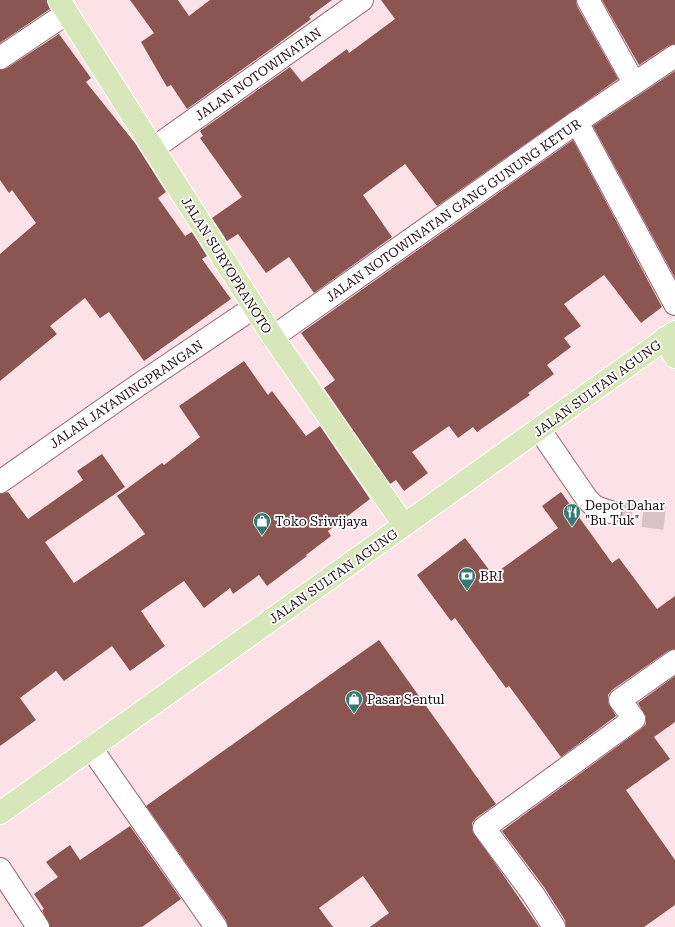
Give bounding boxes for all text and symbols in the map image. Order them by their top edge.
street label: JALAN NOTOWINATAN [192,25,324,124]
street label: JALAN NOTOWINATAN GANG GUNUNG KETUR [323,116,584,305]
street label: JALAN SURYOPRANOTO [178,194,275,336]
street label: JALAN JAYANINGPRANGAN [47,337,206,452]
street label: JALAN SULTAN AGUNG [531,337,664,440]
place label: Depot Dahar "Bu Tuk" [585,498,665,528]
restaurant icon: Depot Dahar "Bu Tuk" [562,502,582,527]
shop icon: Toko Sriwijaya [252,511,272,536]
place label: Toko Sriwijaya [275,514,367,529]
street label: JALAN SULTAN AGUNG [266,526,401,627]
bank icon: BRI [457,566,477,591]
place label: BRI [480,569,503,584]
shop icon: Pasar Sentul [344,689,364,714]
place label: Pasar Sentul [367,692,445,707]

